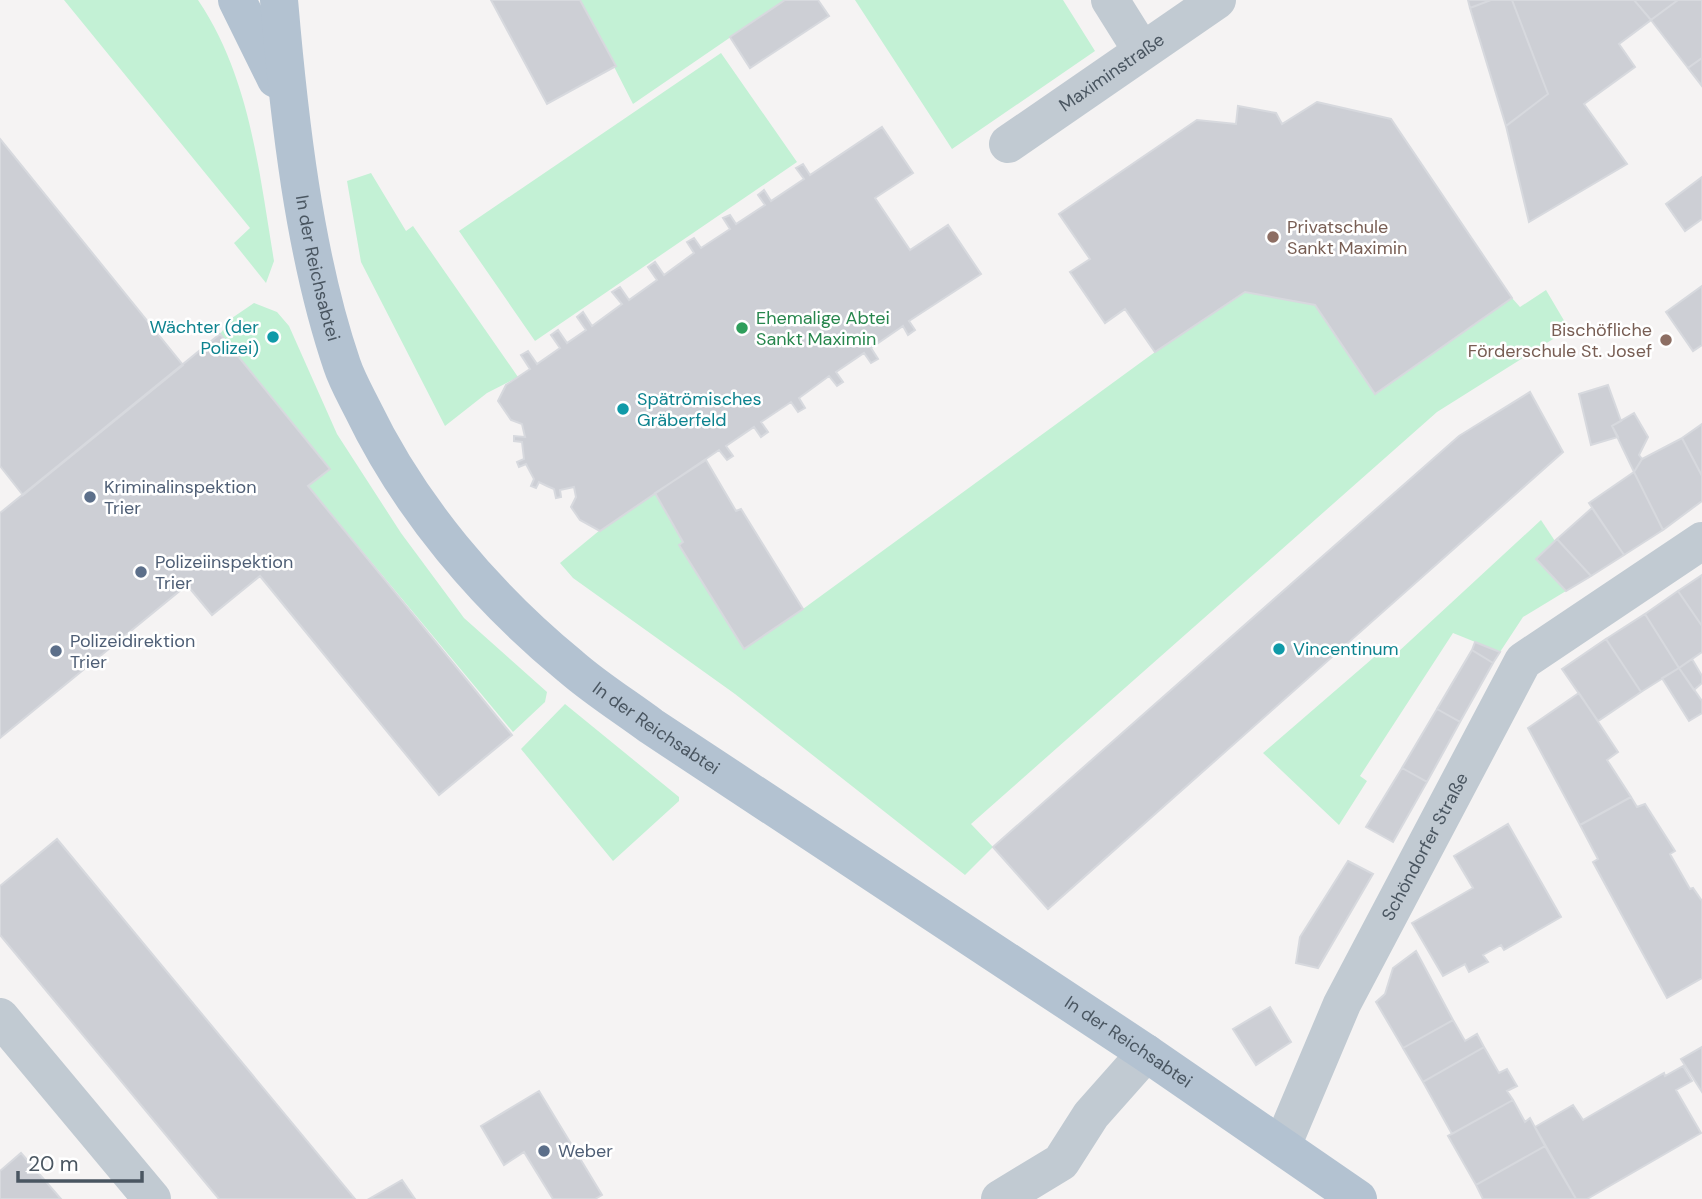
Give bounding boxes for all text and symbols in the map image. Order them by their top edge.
street label: Maximinstraße [1054,28,1169,117]
street label: In der Reichsabtei [290,193,346,344]
place label: Privatschule Sankt Maximin [1287,215,1407,260]
marker: Privatschule Sankt Maximin [1265,229,1281,245]
place label: Ehemalige Abtei Sankt Maximin [756,306,890,351]
place label: Wächter (der Polizei) [149,315,259,360]
place label: Bischöfliche Förderschule St. Josef [1468,318,1652,363]
marker: Ehemalige Abtei Sankt Maximin [734,320,750,336]
marker: Wächter (der Polizei) [265,329,281,345]
marker: Bischöfliche Förderschule St. Josef [1658,332,1674,348]
place label: Spätrömisches Gräberfeld [637,387,762,432]
marker: Spätrömisches Gräberfeld [615,401,631,417]
place label: Kriminalinspektion Trier [104,475,257,520]
marker: Kriminalinspektion Trier [82,489,98,505]
place label: Polizeiinspektion Trier [155,550,293,595]
marker: Polizeiinspektion Trier [133,564,149,580]
place label: Polizeidirektion Trier [70,629,195,674]
place label: Vincentinum [1293,637,1399,661]
marker: Vincentinum [1271,641,1287,657]
marker: Polizeidirektion Trier [48,643,64,659]
street label: In der Reichsabtei [588,676,724,780]
street label: Schöndorfer Straße [1376,769,1474,925]
street label: In der Reichsabtei [1060,991,1197,1093]
place label: Weber [558,1139,613,1163]
scale bar [18,1140,142,1184]
marker: Weber [536,1143,552,1159]
text: 20 m [28,1150,79,1178]

